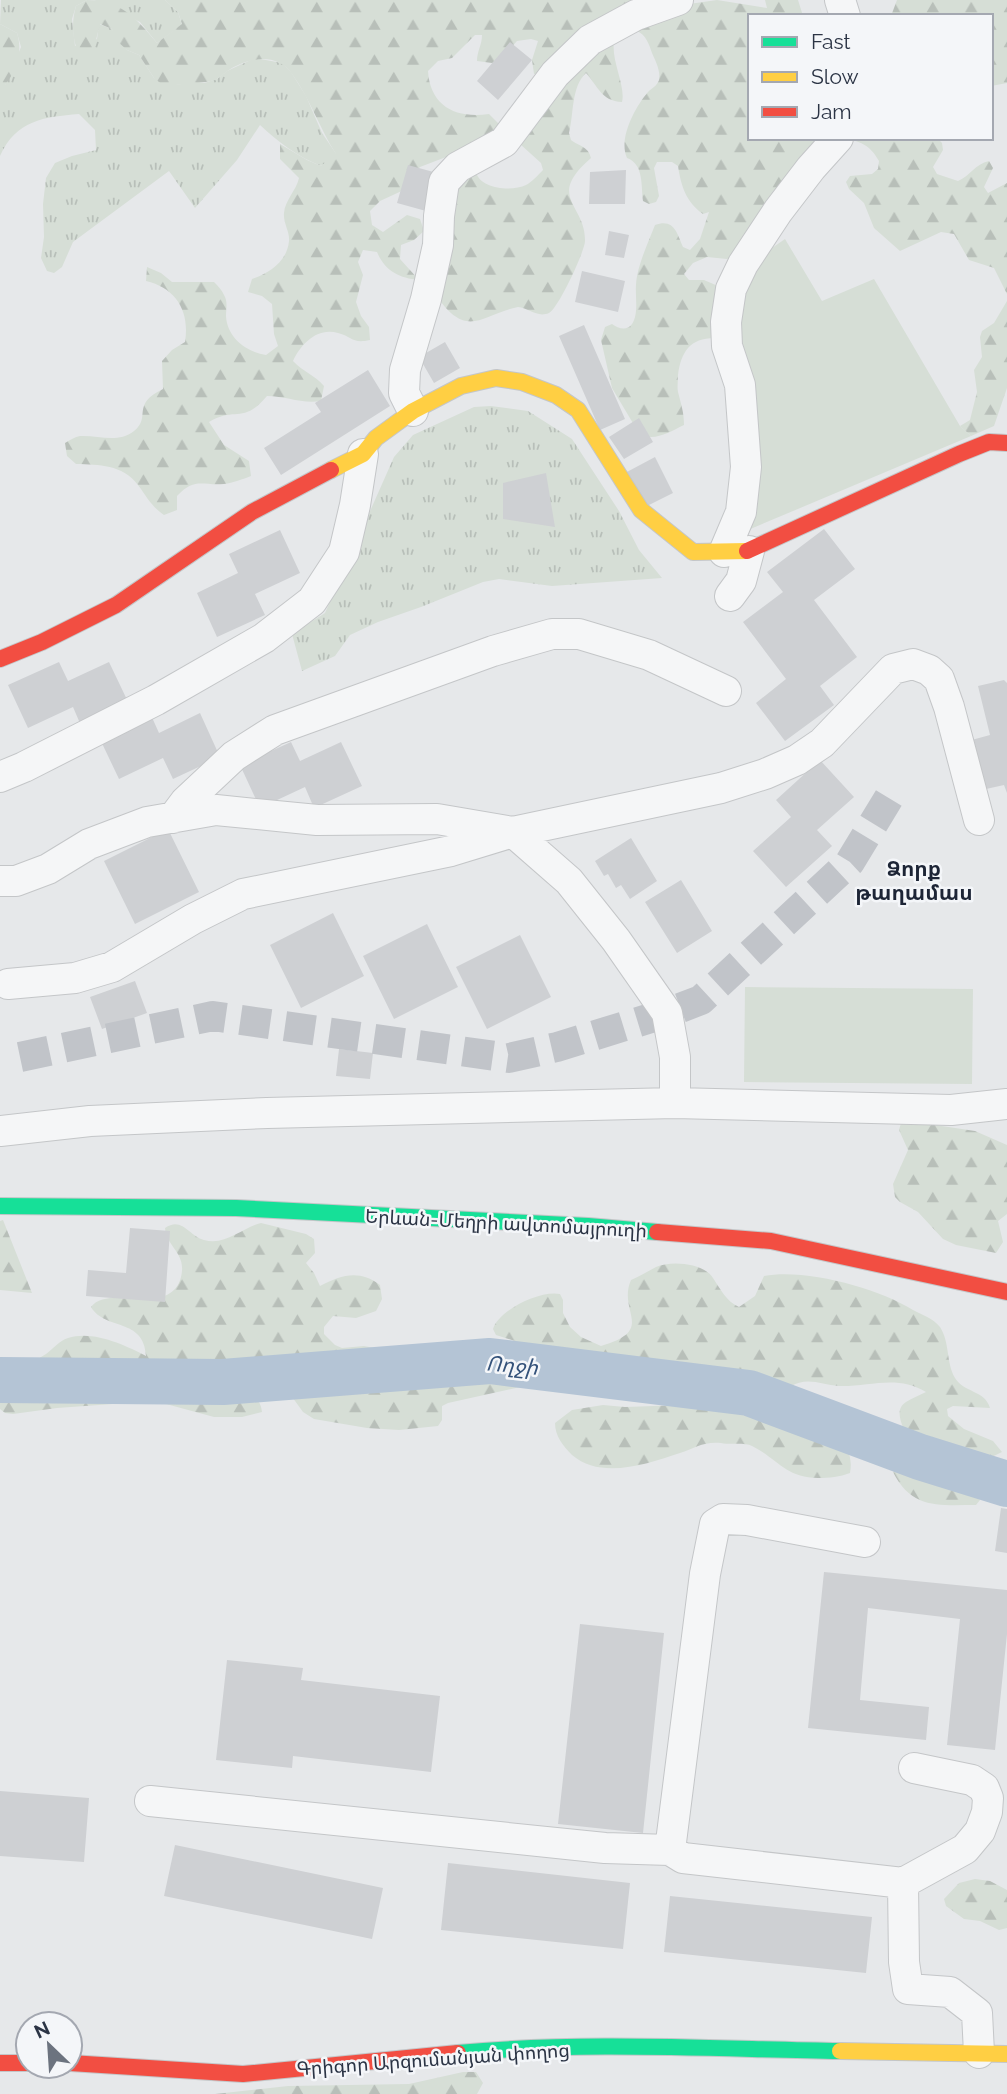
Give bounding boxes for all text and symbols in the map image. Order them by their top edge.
legend [748,14,993,140]
text: Fast [811,29,851,54]
text: Slow [811,64,859,89]
text: Jam [811,99,852,124]
district label: Ձորք թաղամաս [855,856,973,905]
street label: Երևան-Մեղրի ավտոմայրուղի [365,1205,647,1242]
water label: Ողջի [485,1350,539,1380]
north arrow [14,2010,84,2080]
text: N [31,2017,53,2043]
street label: Գրիգոր Արզումանյան փողոց [296,2038,570,2081]

